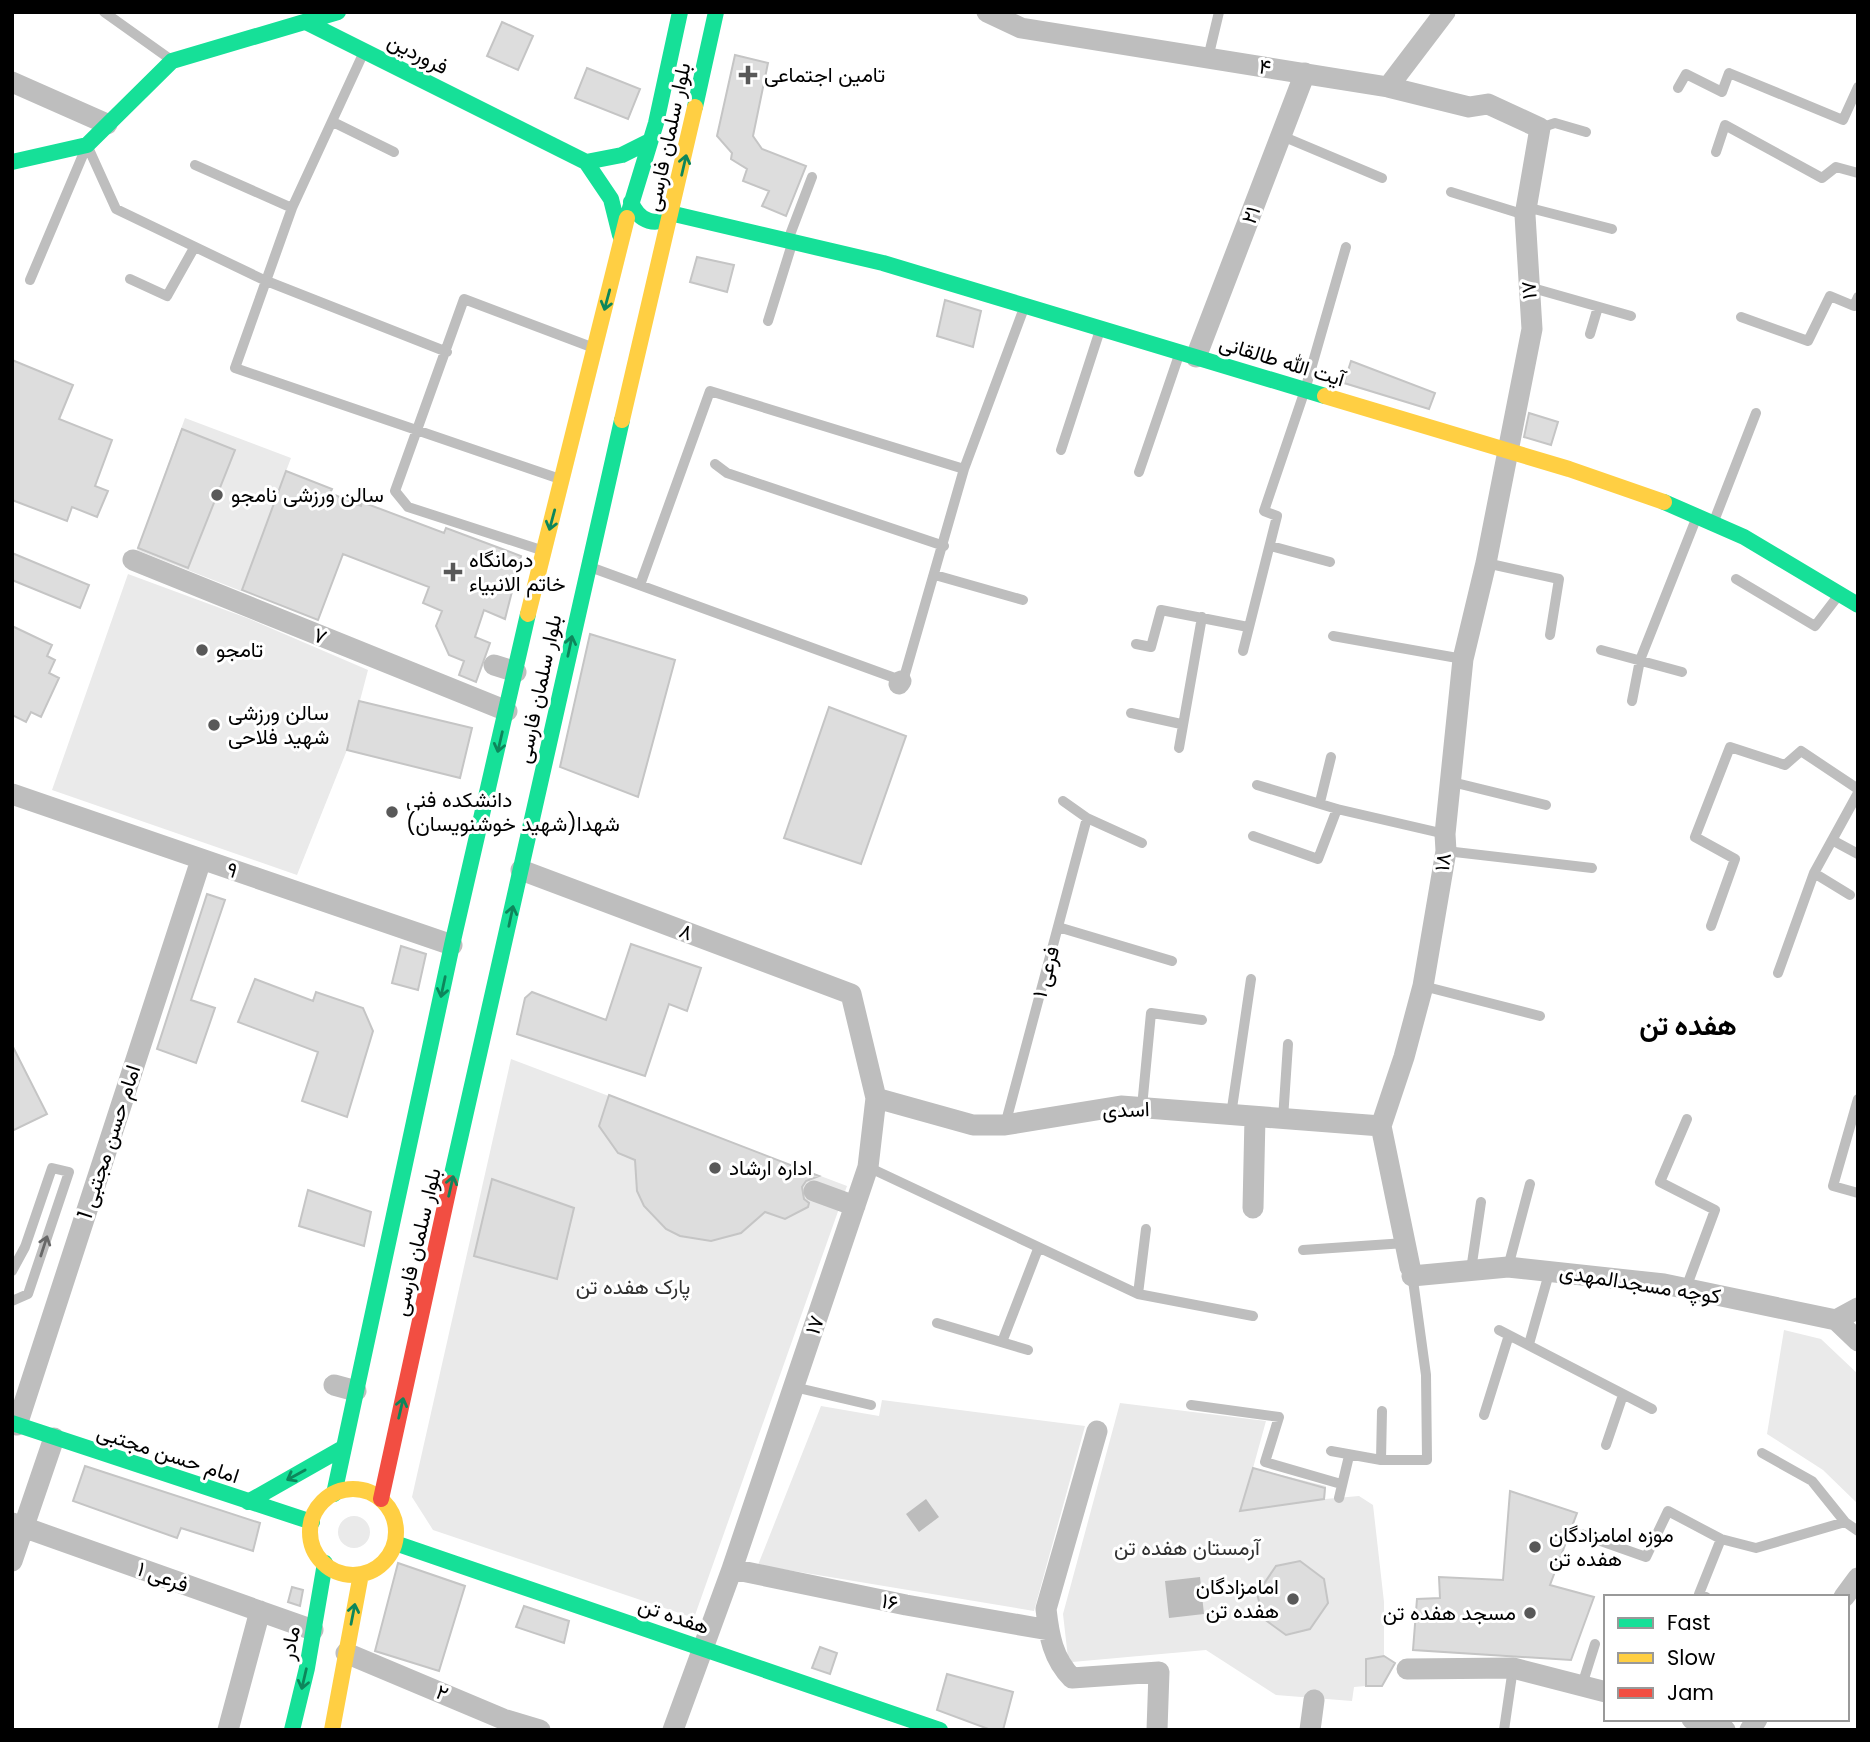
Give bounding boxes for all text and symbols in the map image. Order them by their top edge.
street label: فروردین [383,26,454,81]
street label: ۴ [1257,51,1273,82]
street label: بلوار سلمان فارسی [638,60,697,214]
place label: تامین اجتماعی [764,60,885,89]
marker: تامین اجتماعی [738,65,758,85]
one-way arrow [678,154,691,176]
street label: ۲۱ [1234,202,1267,228]
street label: ۱۷ [1513,280,1544,300]
one-way arrow [600,288,613,311]
street label: آیت الله طالقانی [1216,328,1350,394]
place label: سالن ورزشی نامجو [231,480,384,509]
marker: سالن ورزشی نامجو [209,487,225,503]
one-way arrow [545,509,558,531]
place label: درمانگاه خاتم الانبیاء [469,545,566,598]
marker: درمانگاه خاتم الانبیاء [443,562,463,582]
street label: بلوار سلمان فارسی [509,612,568,766]
street label: ۷ [309,620,331,651]
place label: تامجو [216,635,263,664]
one-way arrow [564,635,577,658]
marker: تامجو [194,642,210,658]
place label: سالن ورزشی شهید فلاحی [228,698,329,751]
marker: سالن ورزشی شهید فلاحی [206,717,222,733]
one-way arrow [493,730,506,753]
place label: دانشکده فنی شهدا(شهید خوشنویسان) [406,785,620,838]
marker: دانشکده فنی شهدا(شهید خوشنویسان) [384,804,400,820]
street label: ۱۸ [1427,851,1458,873]
street label: ۹ [223,854,242,885]
one-way arrow [504,905,518,928]
street label: ۸ [675,916,697,947]
street label: فرعی ۱ [1025,943,1066,1001]
one-way arrow [436,975,450,998]
district label: هفده تن [1639,1006,1737,1045]
street label: امام حسن مجتبی 1 [70,1061,147,1223]
street label: اسدی [1102,1094,1150,1125]
place label: اداره ارشاد [729,1153,812,1182]
marker: اداره ارشاد [707,1160,723,1176]
street label: بلوار سلمان فارسی [385,1165,448,1319]
one-way arrow [444,1175,458,1198]
one-way arrow [39,1235,51,1257]
street label: کوچه مسجدالمهدی [1557,1256,1723,1311]
park label: پارک هفده تن [576,1272,690,1301]
street label: ۱۷ [798,1311,831,1338]
one-way arrow [395,1397,408,1420]
street label: امام حسن مجتبی [93,1417,243,1490]
one-way arrow [286,1468,306,1482]
place label: موزه امامزادگان هفده تن [1549,1520,1674,1573]
park label: آرمستان هفده تن [1114,1533,1262,1562]
marker: موزه امامزادگان هفده تن [1527,1539,1543,1555]
street label: فرعی ۱ [134,1554,193,1599]
place label: امامزادگان هفده تن [1196,1572,1279,1625]
street label: ۱۶ [879,1586,901,1617]
street label: هفده تن [635,1590,713,1641]
marker: امامزادگان هفده تن [1285,1591,1301,1607]
legend [1604,1595,1849,1721]
place label: مسجد هفده تن [1383,1598,1516,1627]
one-way arrow [347,1603,361,1626]
marker: مسجد هفده تن [1522,1605,1538,1621]
text: Fast [1667,1608,1710,1637]
street label: مادر [272,1624,307,1663]
text: Slow [1667,1643,1715,1672]
one-way arrow [297,1667,310,1690]
street label: ۲ [431,1677,453,1708]
text: Jam [1667,1678,1714,1707]

